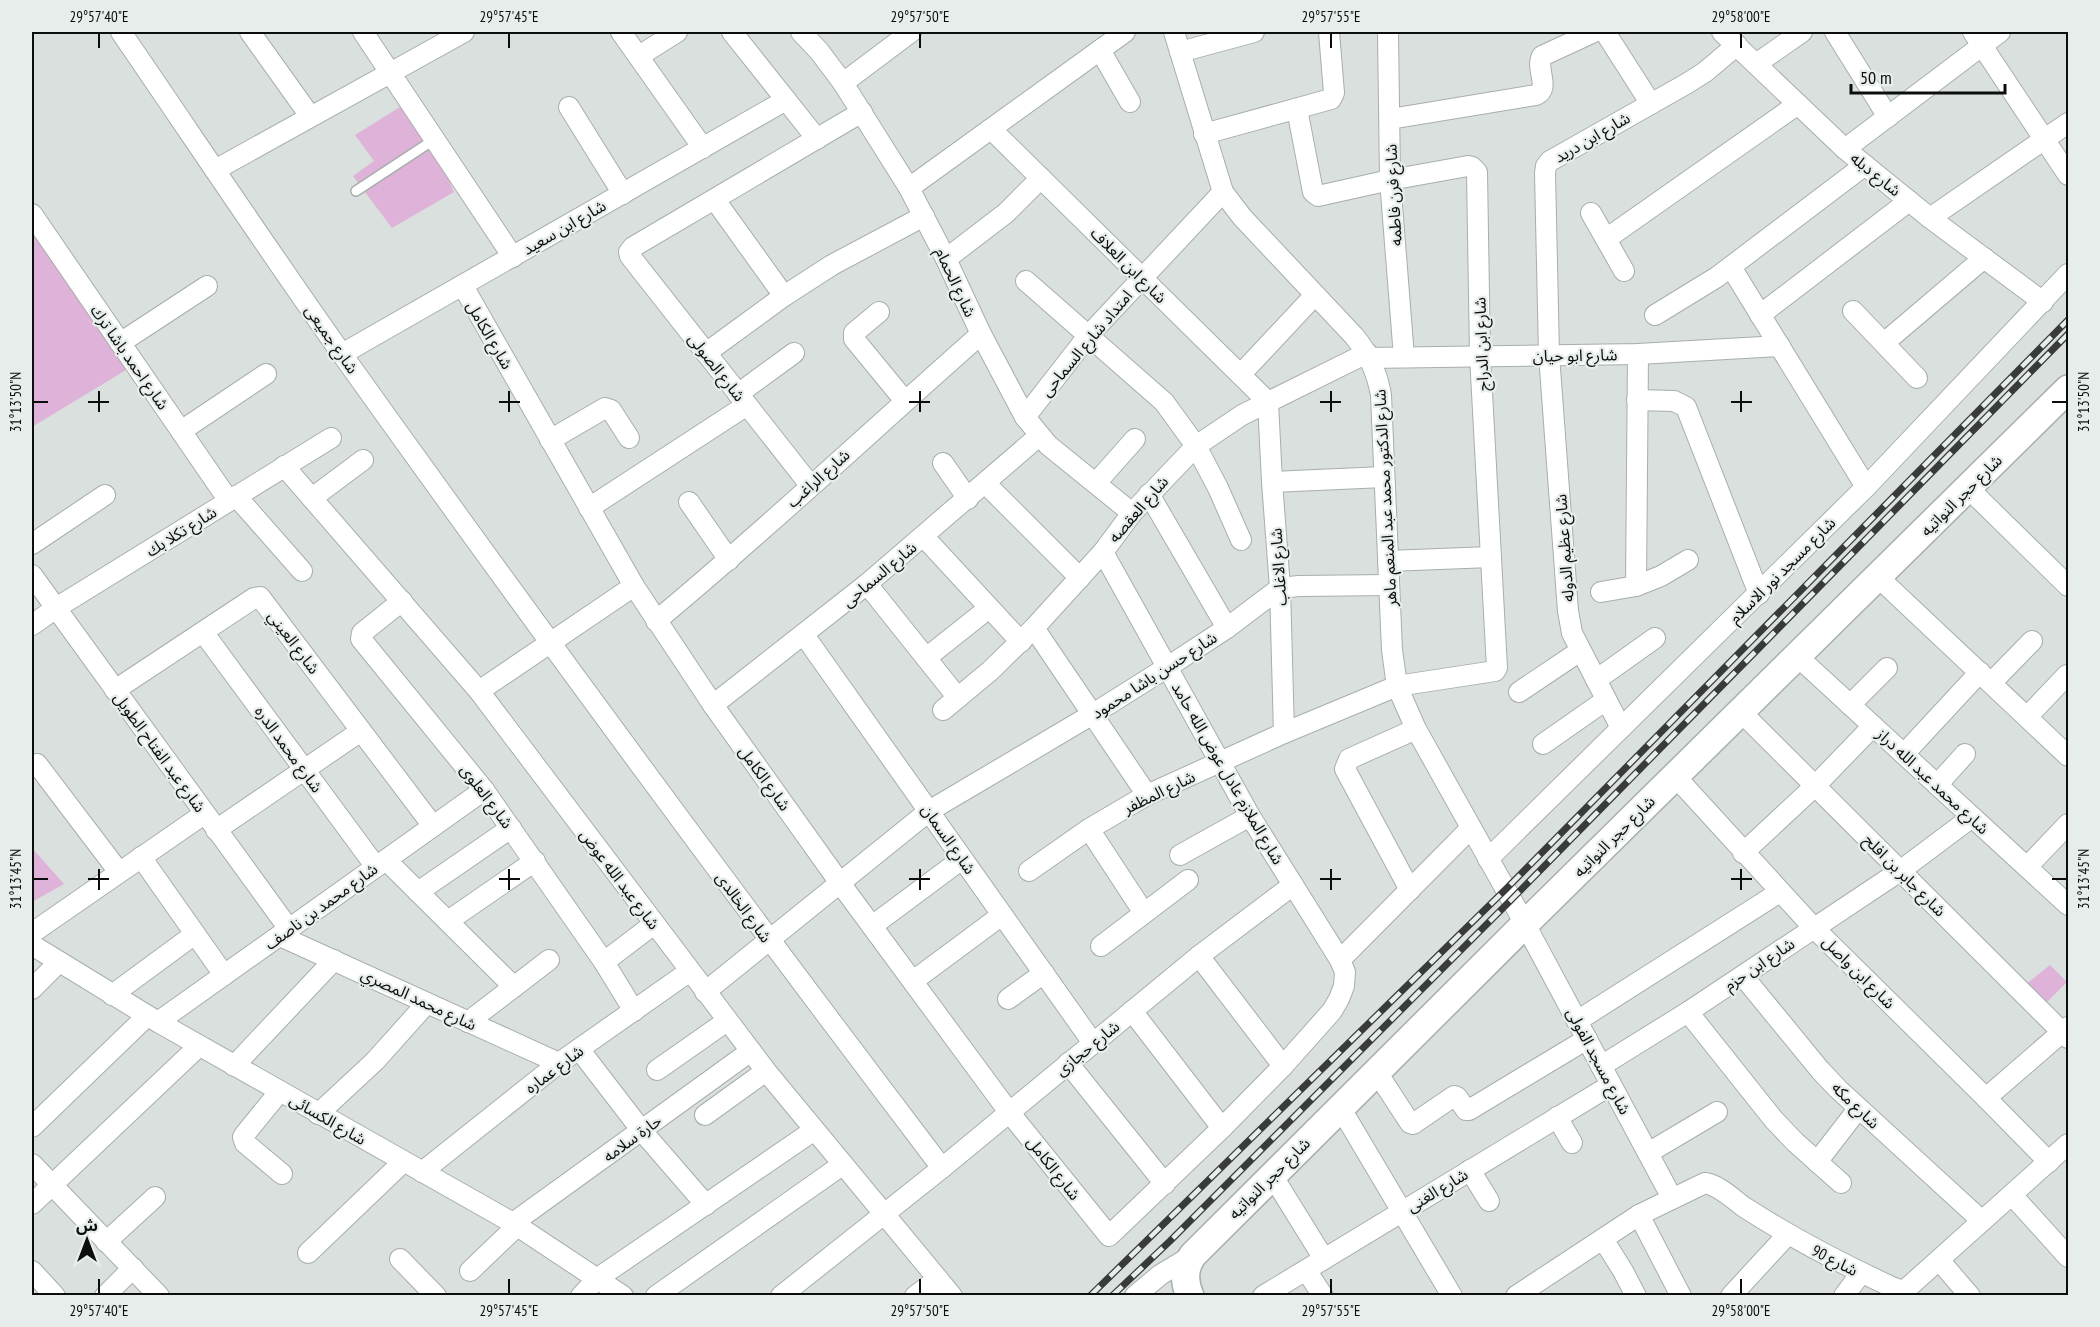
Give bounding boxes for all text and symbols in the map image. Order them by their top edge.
text: 29°57'40"E [69,7,129,26]
text: 29°57'45"E [479,7,539,26]
text: 29°57'50"E [890,7,950,26]
text: 29°57'55"E [1301,7,1361,26]
text: 29°58'00"E [1711,7,1771,26]
scale bar [1851,57,2006,95]
text: 50 m [1860,66,1892,89]
street label: شارع ابن دريد [1551,107,1635,169]
street label: شارع فرن فاطمه [1380,143,1409,247]
street label: شارع دبله [1845,148,1905,203]
street label: شارع ابن سعيد [519,195,611,262]
street label: شارع ابن العلاف [1085,223,1171,309]
street label: شارع الحمام [928,244,981,321]
street label: امتداد شارع السماحى [1036,286,1139,402]
street label: شارع الكامل [460,297,518,374]
street label: شارع ابن الدراج [1469,297,1496,391]
street label: شارع احمد باشا ترك [84,301,174,415]
street label: شارع جميعى [299,301,363,379]
street label: شارع الصولى [682,329,750,407]
street label: شارع ابو حيان [1533,344,1618,369]
text: 31°13'50"N [6,372,25,432]
text: 31°13'50"N [2074,372,2093,432]
street label: شارع الدكتور محمد عبد المنعم ماهر [1369,389,1404,608]
street label: شارع الراغب [782,445,856,514]
street label: شارع حجر النواتيه [1916,450,2008,542]
street label: شارع العقصه [1104,472,1175,548]
street label: شارع عظيم الدوله [1550,493,1581,603]
street label: شارع تكلا بك [142,501,222,563]
street label: شارع مسجد نور الاسلام [1724,512,1842,630]
street label: شارع الاغلب [1265,527,1294,607]
street label: شارع السماحى [838,537,922,613]
street label: شارع العيني [261,606,324,679]
street label: شارع حسن باشا محمود [1088,627,1222,725]
street label: شارع الملازم عادل عوض الله حامد [1165,678,1289,869]
street label: شارع عبد الفتاح الطويل [107,688,210,818]
street label: شارع محمد الدره [248,702,327,798]
street label: شارع محمد عبد الله دراز [1870,723,1993,840]
street label: شارع الكامل [732,742,795,816]
street label: شارع العلوى [454,760,518,834]
street label: شارع المظفر [1119,766,1199,821]
street label: شارع حجر النواتيه [1569,791,1661,883]
street label: شارع السمان [915,800,980,880]
street label: شارع عبد الله عوض [573,825,664,935]
street label: شارع جابر بن افلح [1858,830,1950,922]
text: 31°13'45"N [6,849,25,909]
text: 31°13'45"N [2074,849,2093,909]
street label: شارع محمد بن ناصف [261,858,383,956]
street label: شارع الخالدى [709,868,776,948]
street label: شارع ابن واصل [1816,931,1900,1015]
street label: شارع ابن حزم [1720,933,1800,997]
street label: شارع محمد المصري [357,963,480,1037]
street label: شارع مسجد الفولى [1560,1004,1636,1119]
street label: شارع حجازى [1051,1016,1125,1082]
street label: شارع عماره [521,1040,589,1100]
street label: شارع مكه [1826,1077,1884,1135]
street label: شارع الكسائى [285,1089,370,1152]
street label: حارة سلامه [599,1110,665,1166]
street label: شارع الكامل [1021,1132,1085,1206]
street label: شارع حجر النواتيه [1224,1133,1316,1225]
street label: شارع الغنى [1403,1164,1473,1219]
north arrow [57,1210,117,1270]
text: ش [76,1215,98,1235]
street label: شارع 90 [1807,1240,1861,1283]
text: 29°57'40"E [69,1301,129,1320]
text: 29°57'45"E [479,1301,539,1320]
text: 29°57'50"E [890,1301,950,1320]
text: 29°57'55"E [1301,1301,1361,1320]
text: 29°58'00"E [1711,1301,1771,1320]

